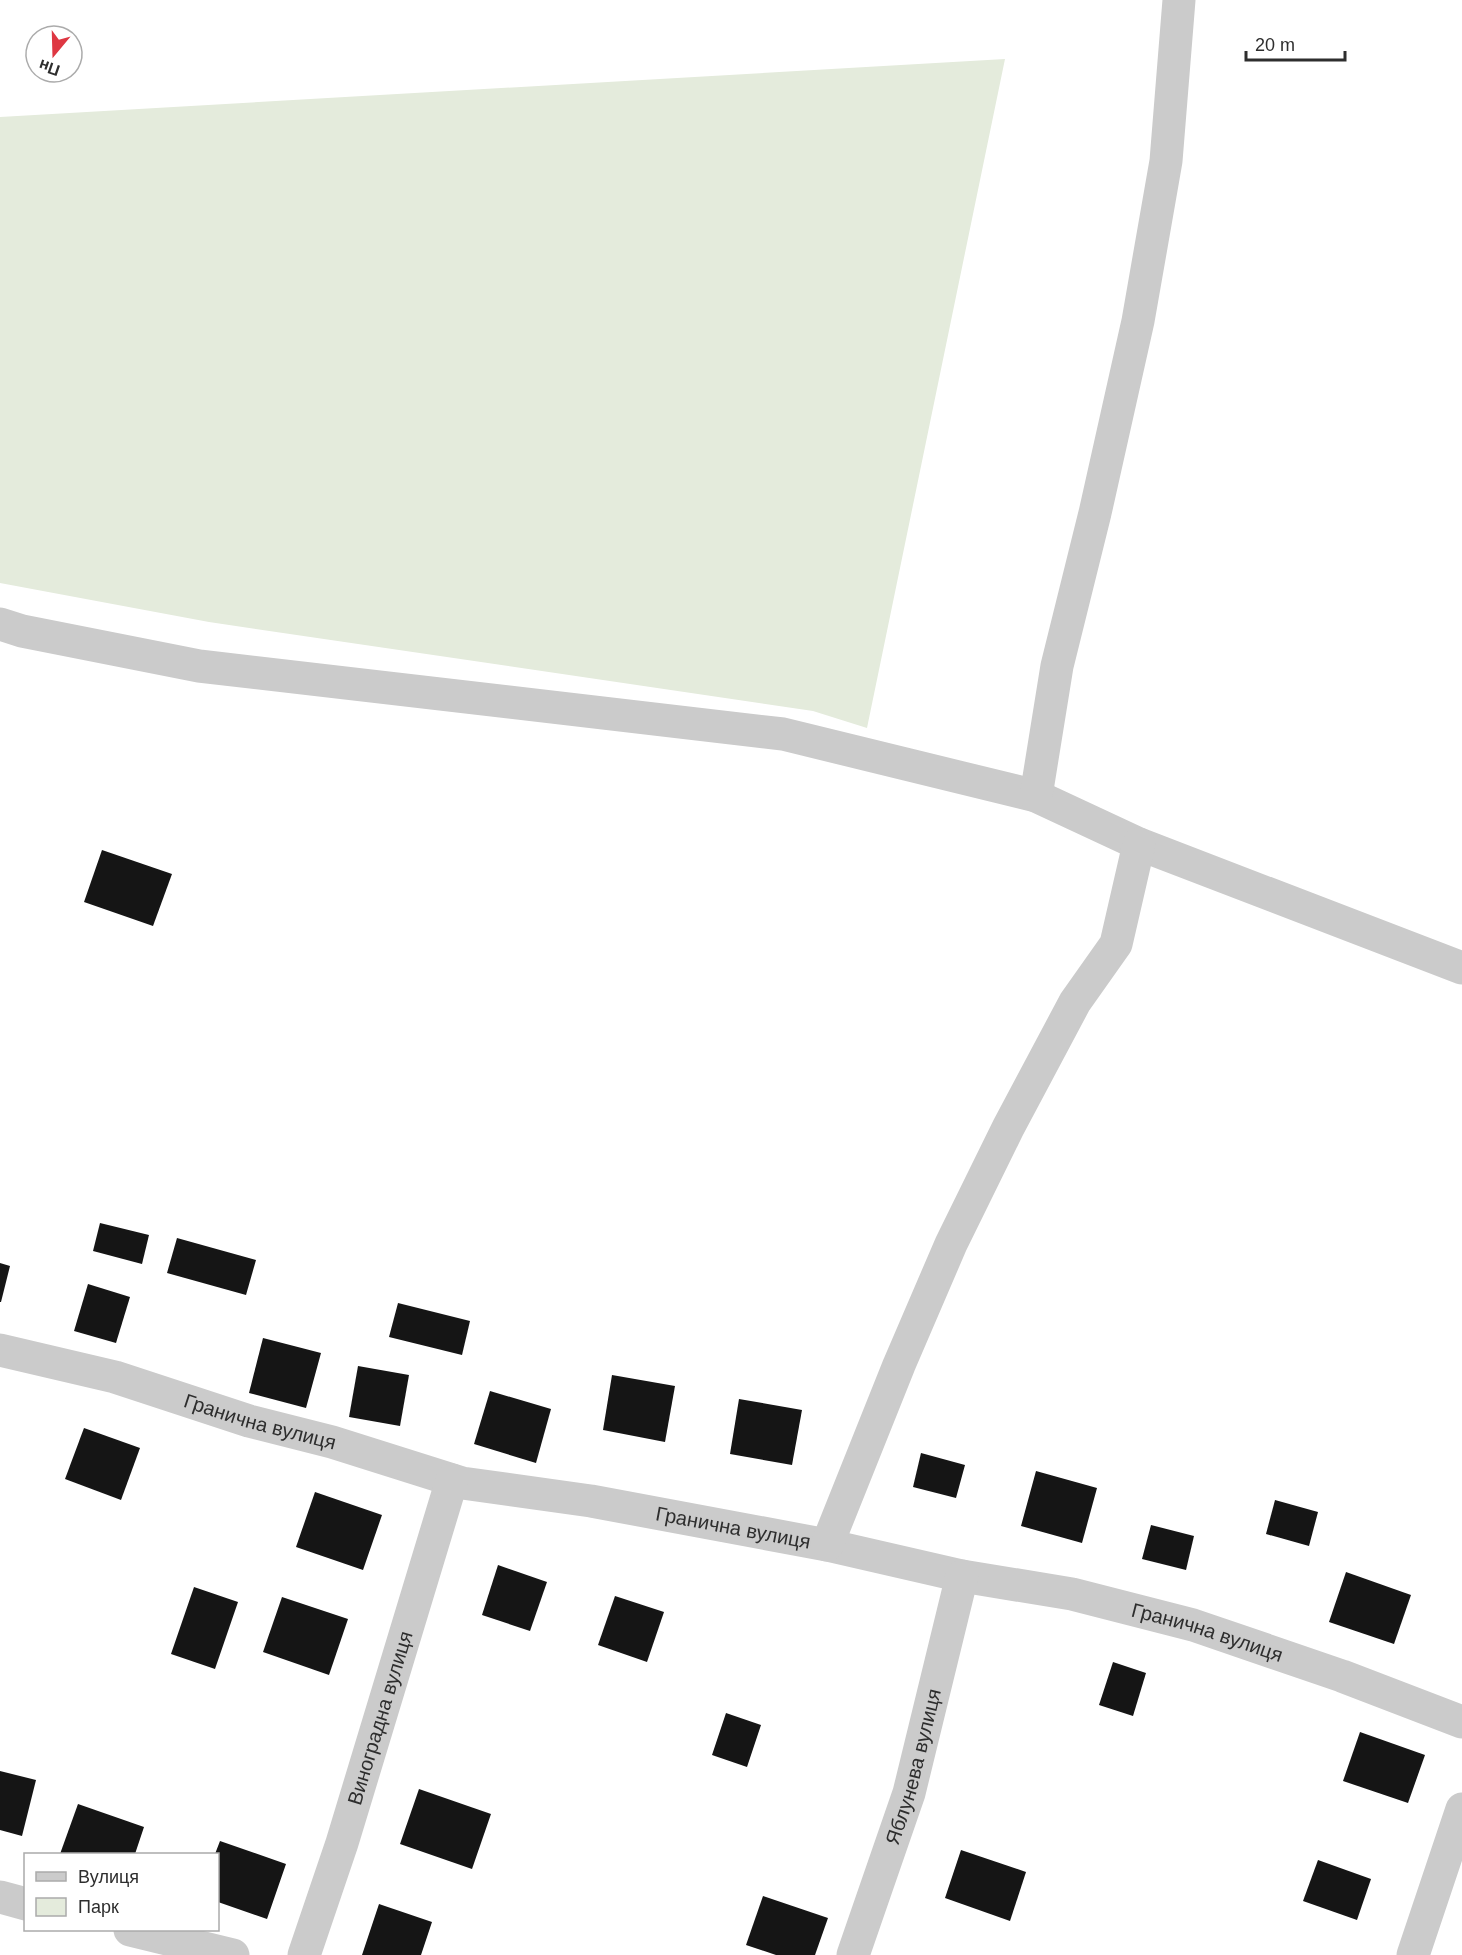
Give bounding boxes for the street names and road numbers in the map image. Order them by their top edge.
street label: Гранична вулиця [181,1389,338,1454]
street label: Гранична вулиця [654,1502,813,1553]
street label: Гранична вулиця [1129,1599,1286,1666]
street label: Виноградна вулиця [343,1628,417,1807]
street label: Яблунева вулиця [881,1686,945,1847]

